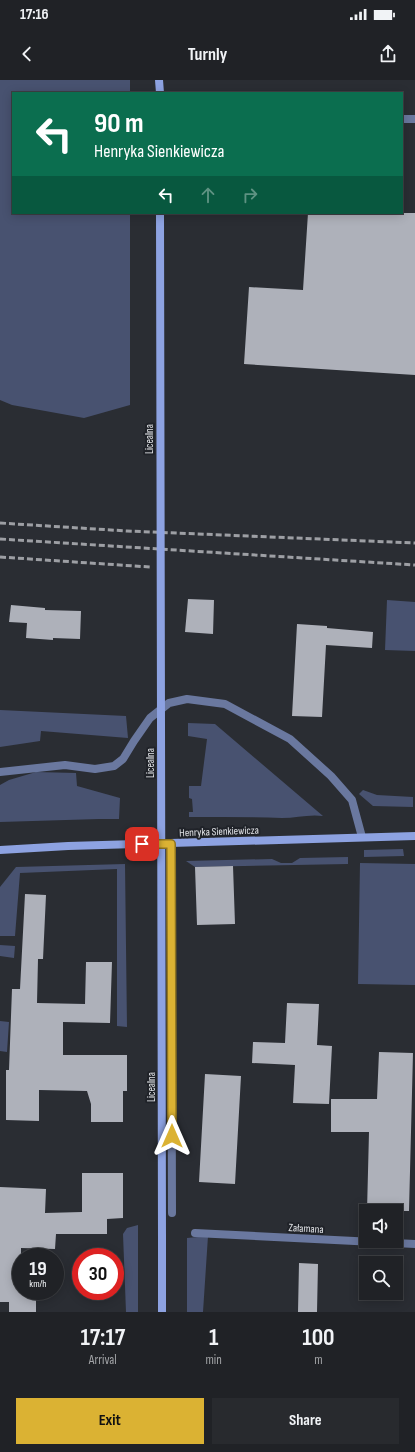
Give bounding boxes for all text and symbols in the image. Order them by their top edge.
text: 17:16 [20,5,49,24]
icon: back [16,43,38,65]
icon: share [377,43,399,65]
text: Turnly [188,44,227,65]
text: 90 m [94,107,144,140]
icon: left [28,108,80,160]
text: Henryka Sienkiewicza [94,141,224,162]
icon: left [155,184,177,206]
icon: ahead [197,184,219,206]
icon: right [239,184,261,206]
street label: Licealna [143,424,156,454]
street label: Licealna [144,748,157,778]
street label: Henryka Sienkiewicza [179,824,259,839]
pin [125,827,159,861]
icon: arrive [131,833,153,855]
street label: Licealna [145,1072,158,1102]
position arrow [151,1115,193,1157]
map controls [359,1204,403,1300]
button: sound [359,1204,403,1248]
street label: Załamana [288,1221,324,1236]
speed limit sign: 30 [72,1248,124,1300]
button: search [359,1256,403,1300]
text: 19 [29,1257,47,1281]
text: km/h [29,1278,47,1290]
text: 17:17 [80,1323,125,1352]
text: 1 [209,1323,218,1352]
text: 100 [302,1323,335,1352]
text: Arrival [89,1352,117,1368]
text: min [206,1352,222,1368]
text: m [314,1352,323,1368]
button: Exit [16,1398,204,1444]
button: Share [212,1398,399,1444]

